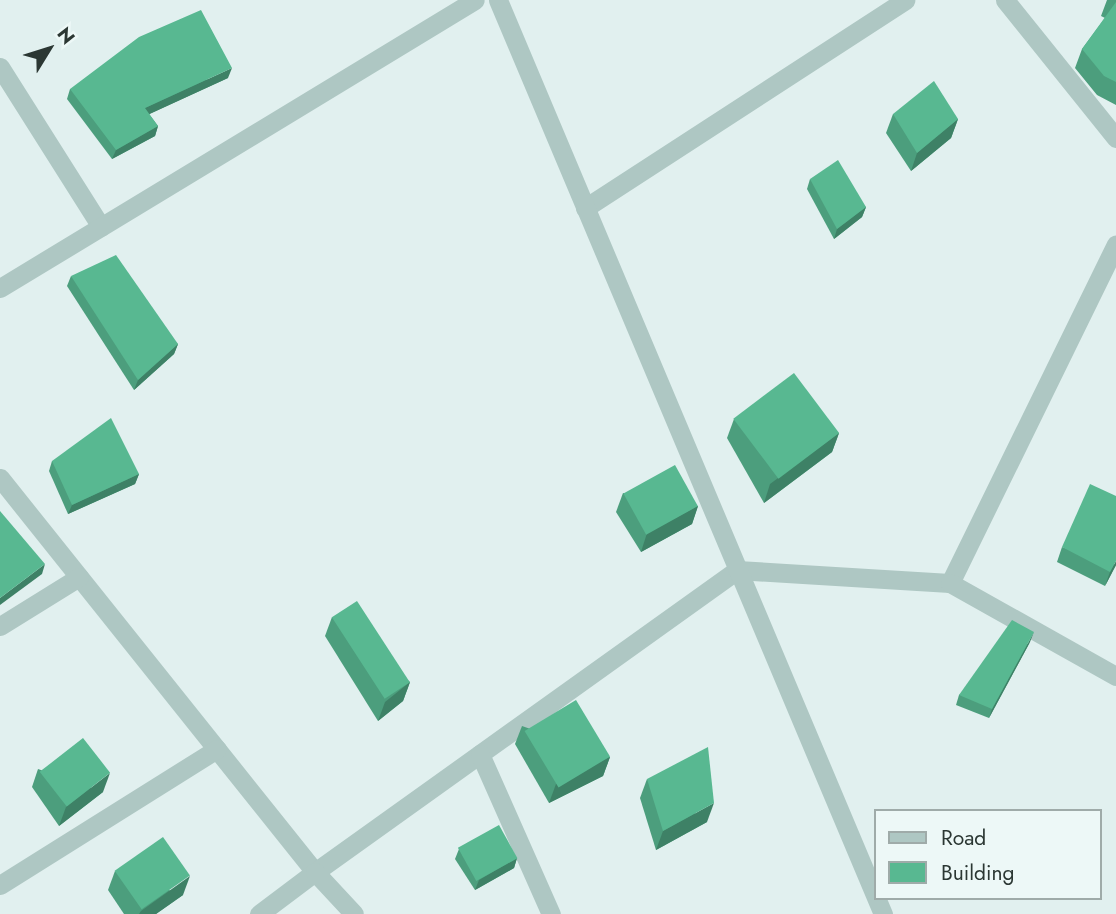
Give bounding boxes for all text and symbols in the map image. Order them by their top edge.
north arrow [14,14,84,84]
text: N [51,22,81,50]
legend [874,809,1102,900]
text: Road [941,823,986,853]
text: Building [941,858,1014,888]

